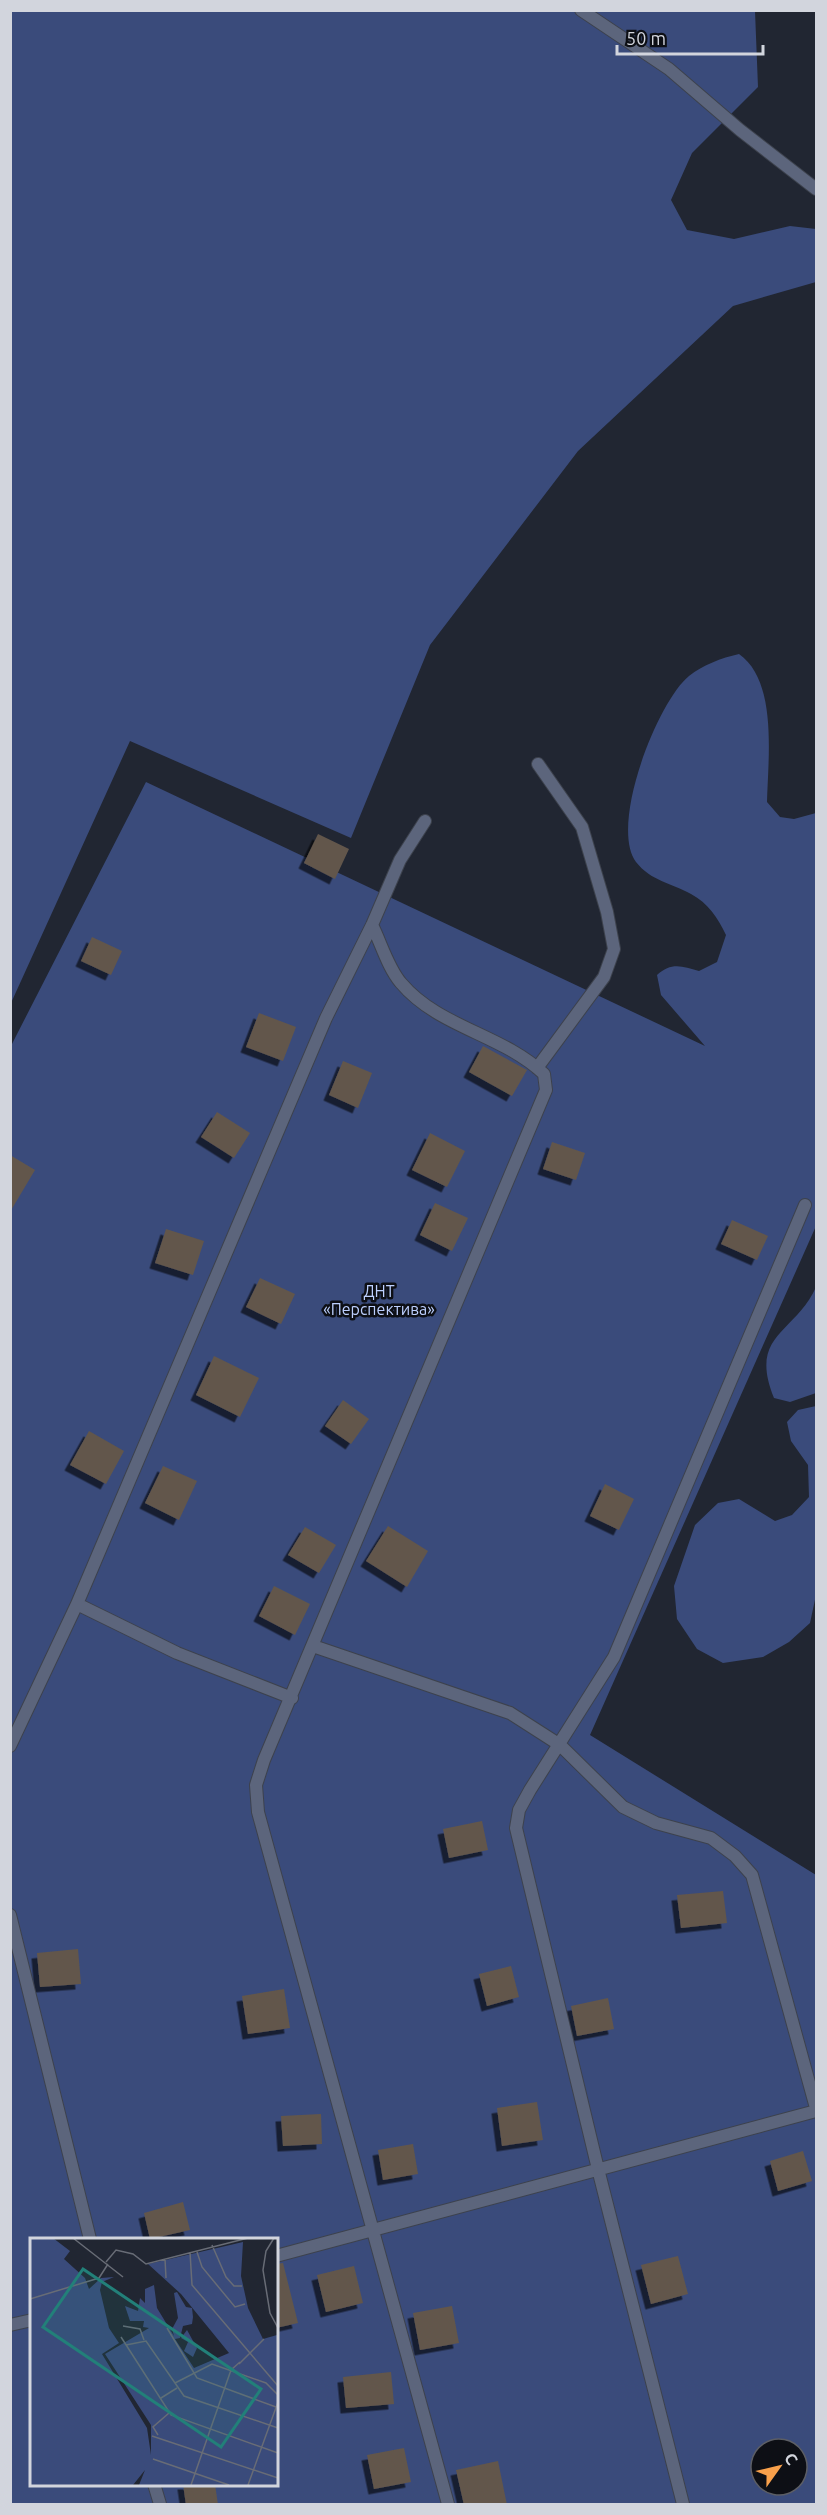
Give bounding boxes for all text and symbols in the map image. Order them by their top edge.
scale bar [617,18,762,56]
text: 50 m [626,28,666,48]
park label: ДНТ «Перспектива» [323,1282,435,1318]
inset map [30,2238,278,2485]
north arrow [749,2437,809,2497]
text: С [781,2449,802,2468]

